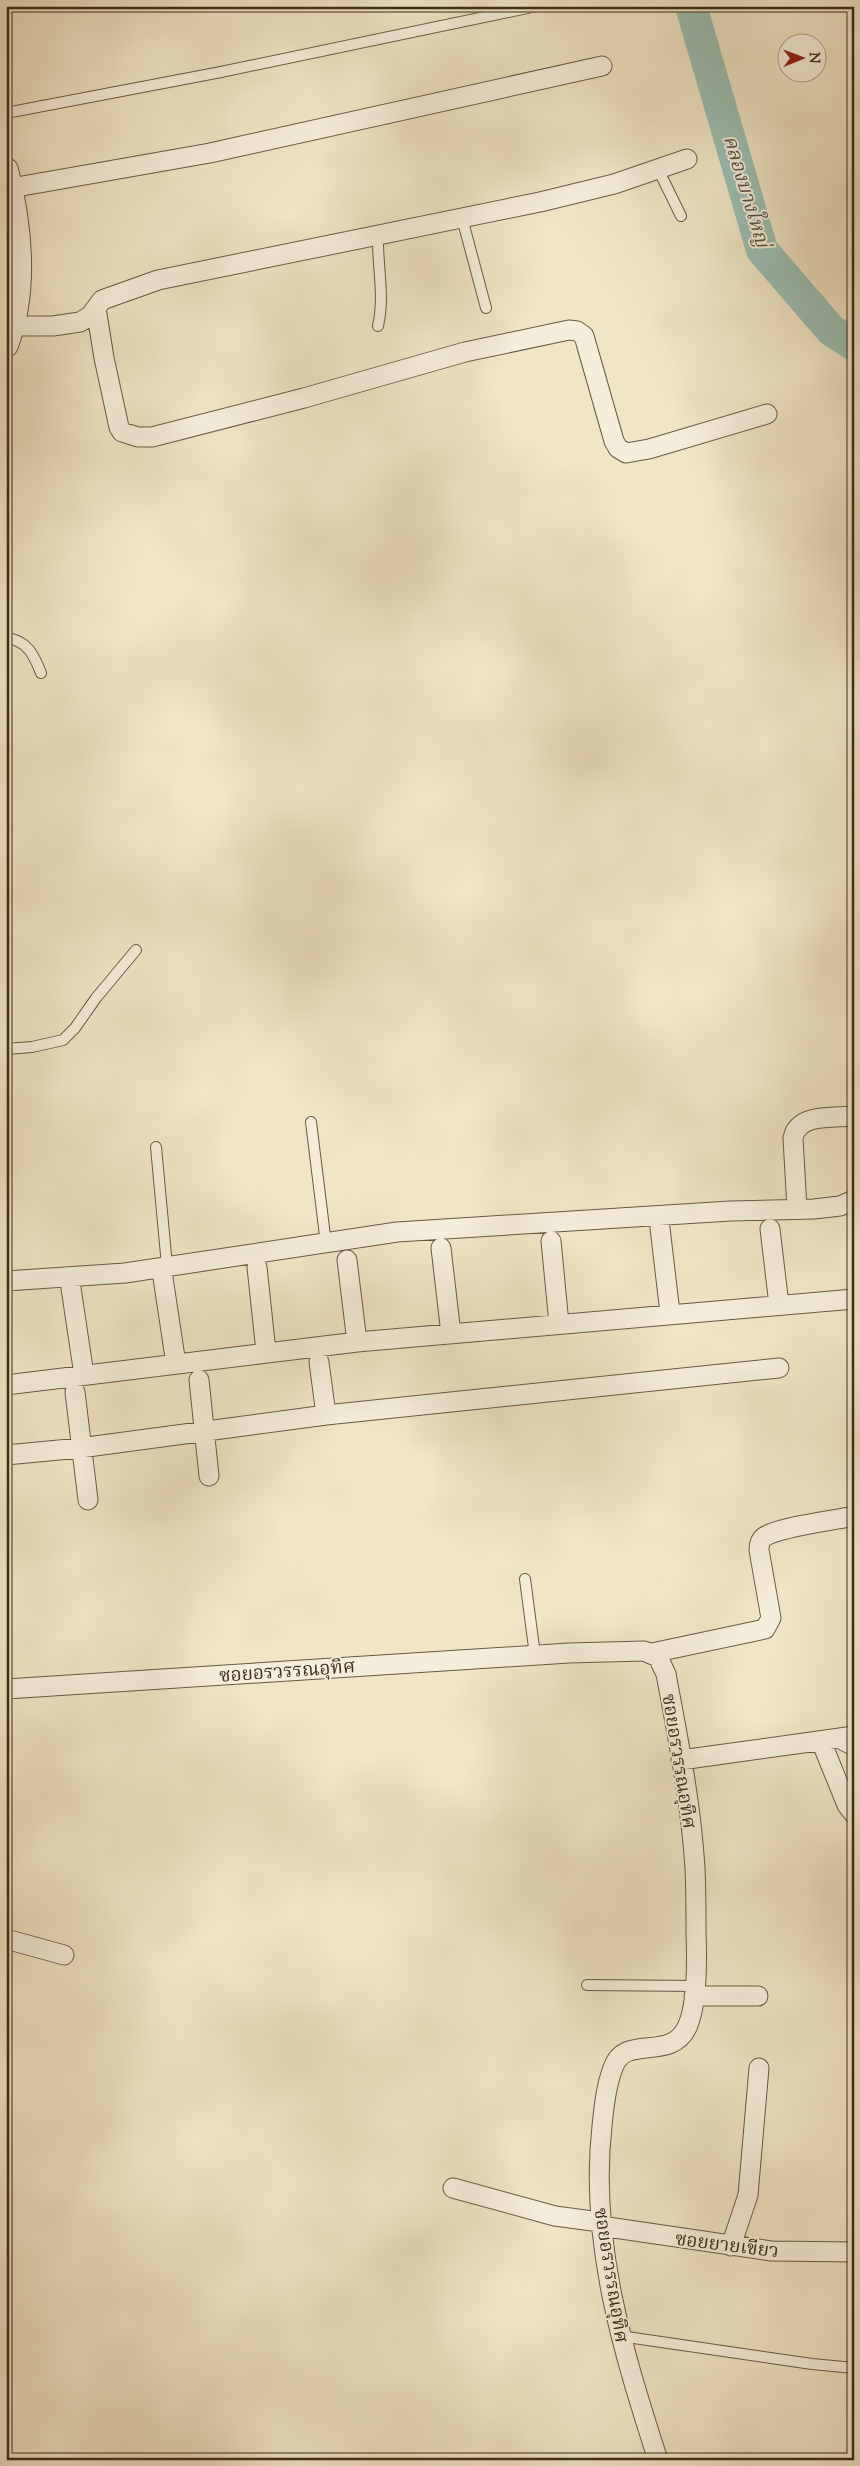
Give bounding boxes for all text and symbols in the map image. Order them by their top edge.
north arrow [778,32,828,82]
text: N [803,52,823,64]
water label: คลองบางใหญ่ [714,132,778,254]
street label: ซอยอรวรรณอุทิศ [218,1654,356,1691]
street label: ซอยอรวรรณอุทิศ [654,1692,702,1831]
street label: ซอยอรวรรณอุทิศ [586,2206,634,2345]
street label: ซอยยายเขียว [673,2227,780,2266]

